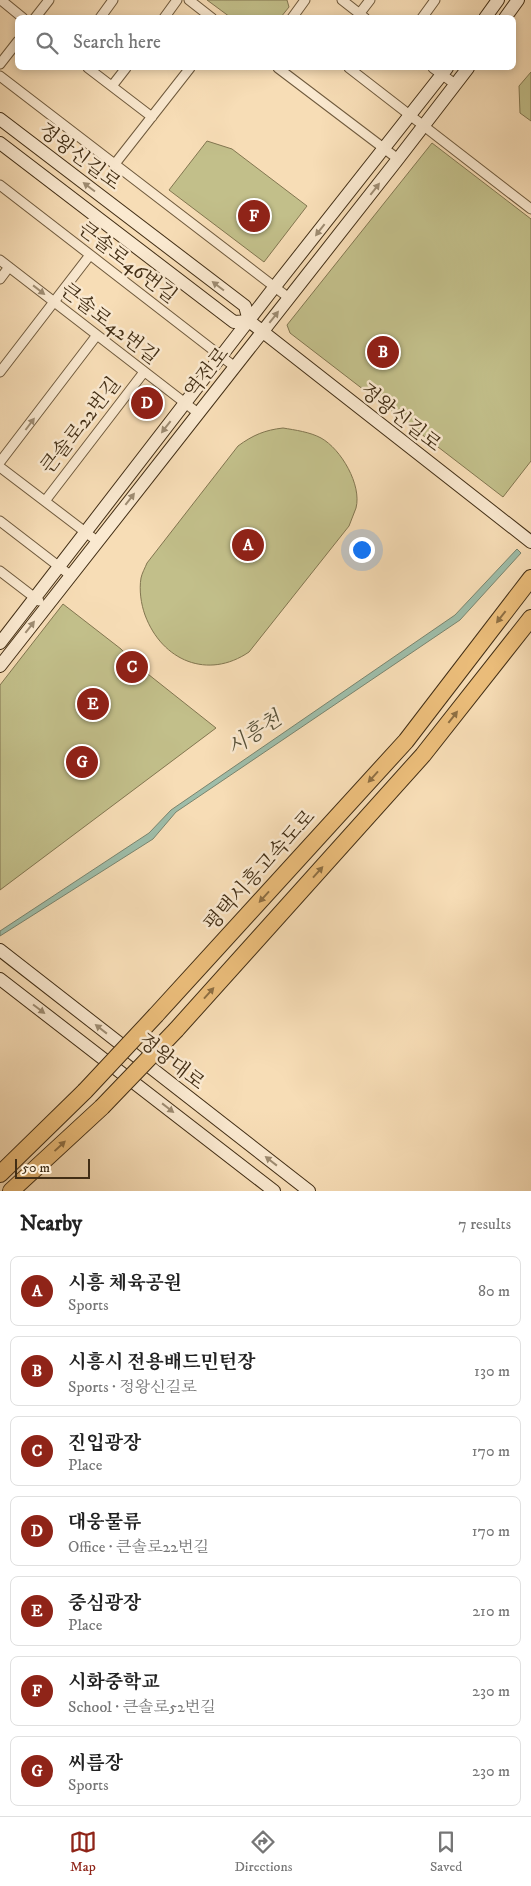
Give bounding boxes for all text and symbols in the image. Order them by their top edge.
search box [15,15,516,70]
icon: search [33,29,61,57]
text: Search here [73,31,161,54]
street label: 정왕신길로 [33,118,125,196]
one-way arrow [82,182,96,192]
one-way arrow [369,183,380,196]
pin: F [238,197,270,235]
street label: 큰솔로46번길 [73,217,181,310]
one-way arrow [314,223,325,236]
street label: 큰솔로42번길 [55,278,163,370]
one-way arrow [212,280,225,291]
one-way arrow [32,284,45,295]
one-way arrow [269,311,280,324]
pin: B [367,333,399,371]
street label: 역전로 [179,342,235,403]
street label: 큰솔로22번길 [36,372,127,479]
street label: 정왕신길로 [354,379,446,458]
pin: D [131,384,163,422]
one-way arrow [24,418,35,431]
one-way arrow [161,420,172,433]
one-way arrow [124,493,135,506]
pin: A [232,526,264,564]
your location [349,537,375,563]
one-way arrow [496,610,507,623]
one-way arrow [24,621,35,634]
pin: C [116,648,148,686]
pin: E [77,685,109,723]
water label: 시흥천 [222,705,288,762]
one-way arrow [448,710,458,724]
pin: G [66,743,98,781]
one-way arrow [367,770,379,782]
street label: 평택시흥고속도로 [199,805,321,937]
one-way arrow [312,866,323,879]
one-way arrow [258,891,270,903]
one-way arrow [203,988,215,1000]
one-way arrow [32,1004,46,1014]
one-way arrow [95,1024,108,1035]
street label: 정왕대로 [133,1029,209,1096]
one-way arrow [161,1103,175,1113]
one-way arrow [53,1140,65,1152]
scale bar [15,1156,90,1179]
one-way arrow [265,1156,278,1167]
text: 50 m [22,1159,50,1177]
text: Nearby [20,1211,82,1237]
text: 7 results [458,1214,511,1234]
text: 시흥 체육공원 [68,1272,182,1295]
text: A [32,1281,42,1301]
text: 80 m [478,1281,510,1301]
text: Sports [68,1295,109,1315]
text: 시흥시 전용배드민턴장 [68,1351,256,1374]
text: B [32,1361,42,1381]
text: 130 m [474,1361,510,1381]
text: Sports · 정왕신길로 [68,1377,197,1397]
text: 진입광장 [68,1432,141,1455]
text: C [32,1441,42,1461]
text: 170 m [472,1441,510,1461]
text: Place [68,1455,102,1475]
text: 대웅물류 [68,1511,141,1534]
text: D [31,1521,43,1541]
text: 170 m [472,1521,510,1541]
text: Office · 큰솔로22번길 [68,1537,209,1557]
text: 중심광장 [68,1592,141,1615]
text: E [31,1601,43,1621]
text: 210 m [472,1601,510,1621]
text: Place [68,1615,102,1635]
text: 시화중학교 [68,1671,160,1694]
text: F [32,1681,42,1701]
text: 230 m [472,1681,510,1701]
text: School · 큰솔로52번길 [68,1697,216,1717]
text: 씨름장 [68,1752,123,1775]
text: G [31,1761,43,1781]
text: 230 m [472,1761,510,1781]
text: Sports [68,1775,109,1795]
tab: Map [69,1828,97,1876]
tab: Directions [234,1828,292,1876]
tab: Saved [430,1828,462,1876]

